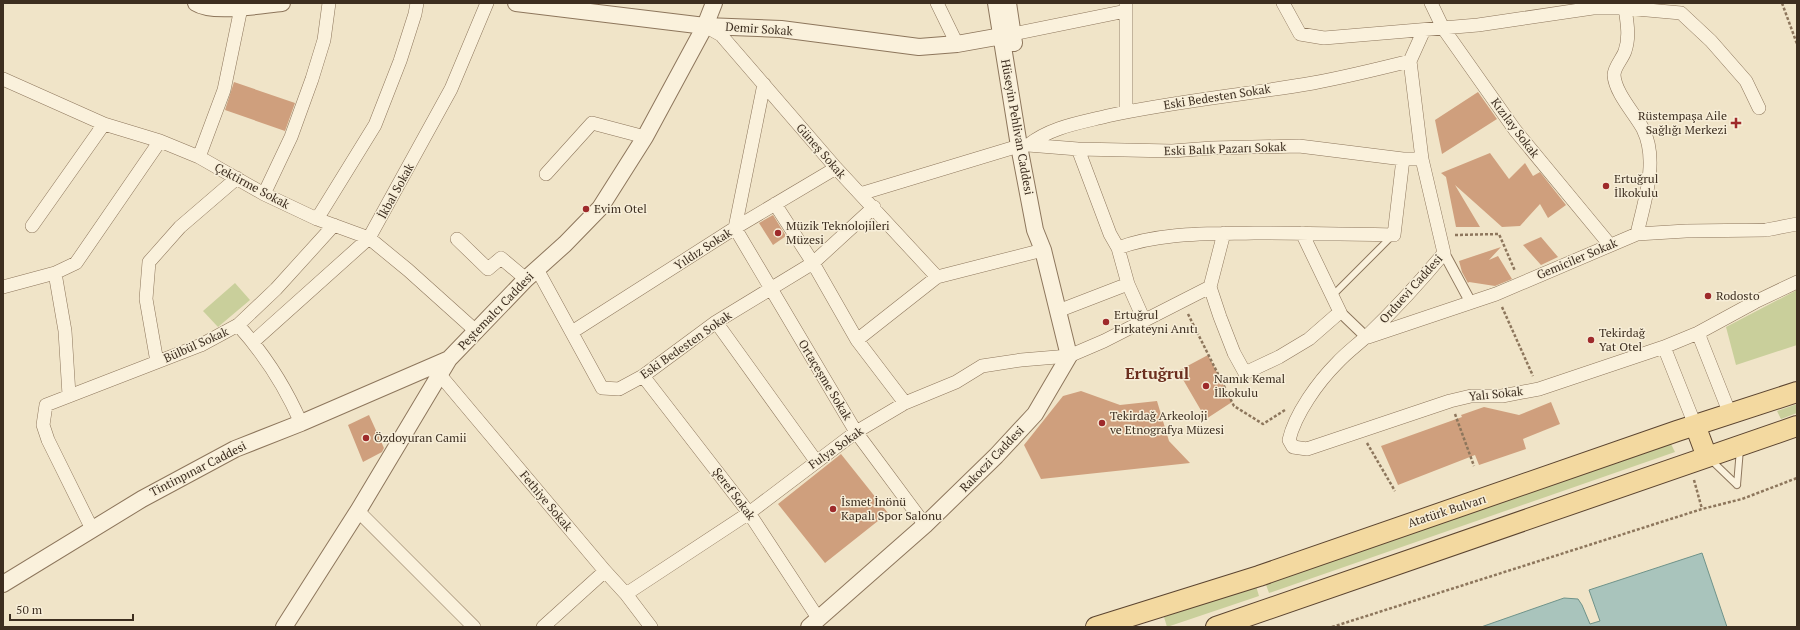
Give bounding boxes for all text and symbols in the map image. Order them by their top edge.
street label: Demir Sokak [725,19,794,38]
street label: Hüseyin Pehlivan Caddesi [998,58,1037,196]
street label: Eski Bedesten Sokak [1162,81,1272,112]
street label: Kızılay Sokak [1488,95,1543,161]
place label: Rüstempaşa Aile Sağlığı Merkezi [1638,108,1727,137]
marker: Rüstempaşa Aile Sağlığı Merkezi [1730,117,1742,129]
street label: Güneş Sokak [793,120,850,182]
street label: Eski Balık Pazarı Sokak [1164,139,1287,158]
street label: Çektirme Sokak [212,159,293,212]
street label: İkbal Sokak [374,160,417,221]
place label: Ertuğrul İlkokulu [1614,171,1659,200]
marker: Ertuğrul İlkokulu [1601,181,1611,191]
place label: Evim Otel [594,201,647,216]
marker: Evim Otel [581,204,591,214]
place label: Müzik Teknolojileri Müzesi [786,218,890,247]
street label: Yıldız Sokak [671,224,735,273]
marker: Müzik Teknolojileri Müzesi [773,228,783,238]
street label: Gemiciler Sokak [1534,234,1620,282]
street label: Orduevi Caddesi [1376,251,1446,326]
street label: Peştemalcı Caddesi [455,268,537,353]
place label: Rodosto [1716,288,1760,303]
marker: Rodosto [1703,291,1713,301]
street label: Eski Bedesten Sokak [637,307,735,382]
place label: Ertuğrul Fırkateyni Anıtı [1114,307,1198,336]
marker: Ertuğrul Fırkateyni Anıtı [1101,317,1111,327]
street label: Bülbül Sokak [161,323,231,366]
place label: Tekirdağ Yat Otel [1599,325,1646,354]
marker: Tekirdağ Yat Otel [1586,335,1596,345]
street label: Ortaçeşme Sokak [795,337,856,424]
district label: Ertuğrul [1125,362,1189,384]
place label: Namık Kemal İlkokulu [1214,371,1286,400]
marker: Namık Kemal İlkokulu [1201,381,1211,391]
street label: Yalı Sokak [1468,383,1525,404]
place label: Tekirdağ Arkeoloji ve Etnografya Müzesi [1109,408,1224,437]
marker: Tekirdağ Arkeoloji ve Etnografya Müzesi [1097,418,1107,428]
street label: Rakoczi Caddesi [956,422,1027,495]
street label: Fulya Sokak [805,423,867,472]
place label: Özdoyuran Camii [374,430,467,445]
marker: Özdoyuran Camii [361,433,371,443]
street label: Tintinpınar Caddesi [147,438,249,499]
street label: Şeref Sokak [710,465,759,523]
street label: Fethiye Sokak [517,468,576,534]
street label: Atatürk Bulvarı [1406,491,1488,530]
place label: İsmet İnönü Kapalı Spor Salonu [841,494,942,523]
marker: İsmet İnönü Kapalı Spor Salonu [828,504,838,514]
scale bar [10,596,133,622]
text: 50 m [16,602,43,617]

